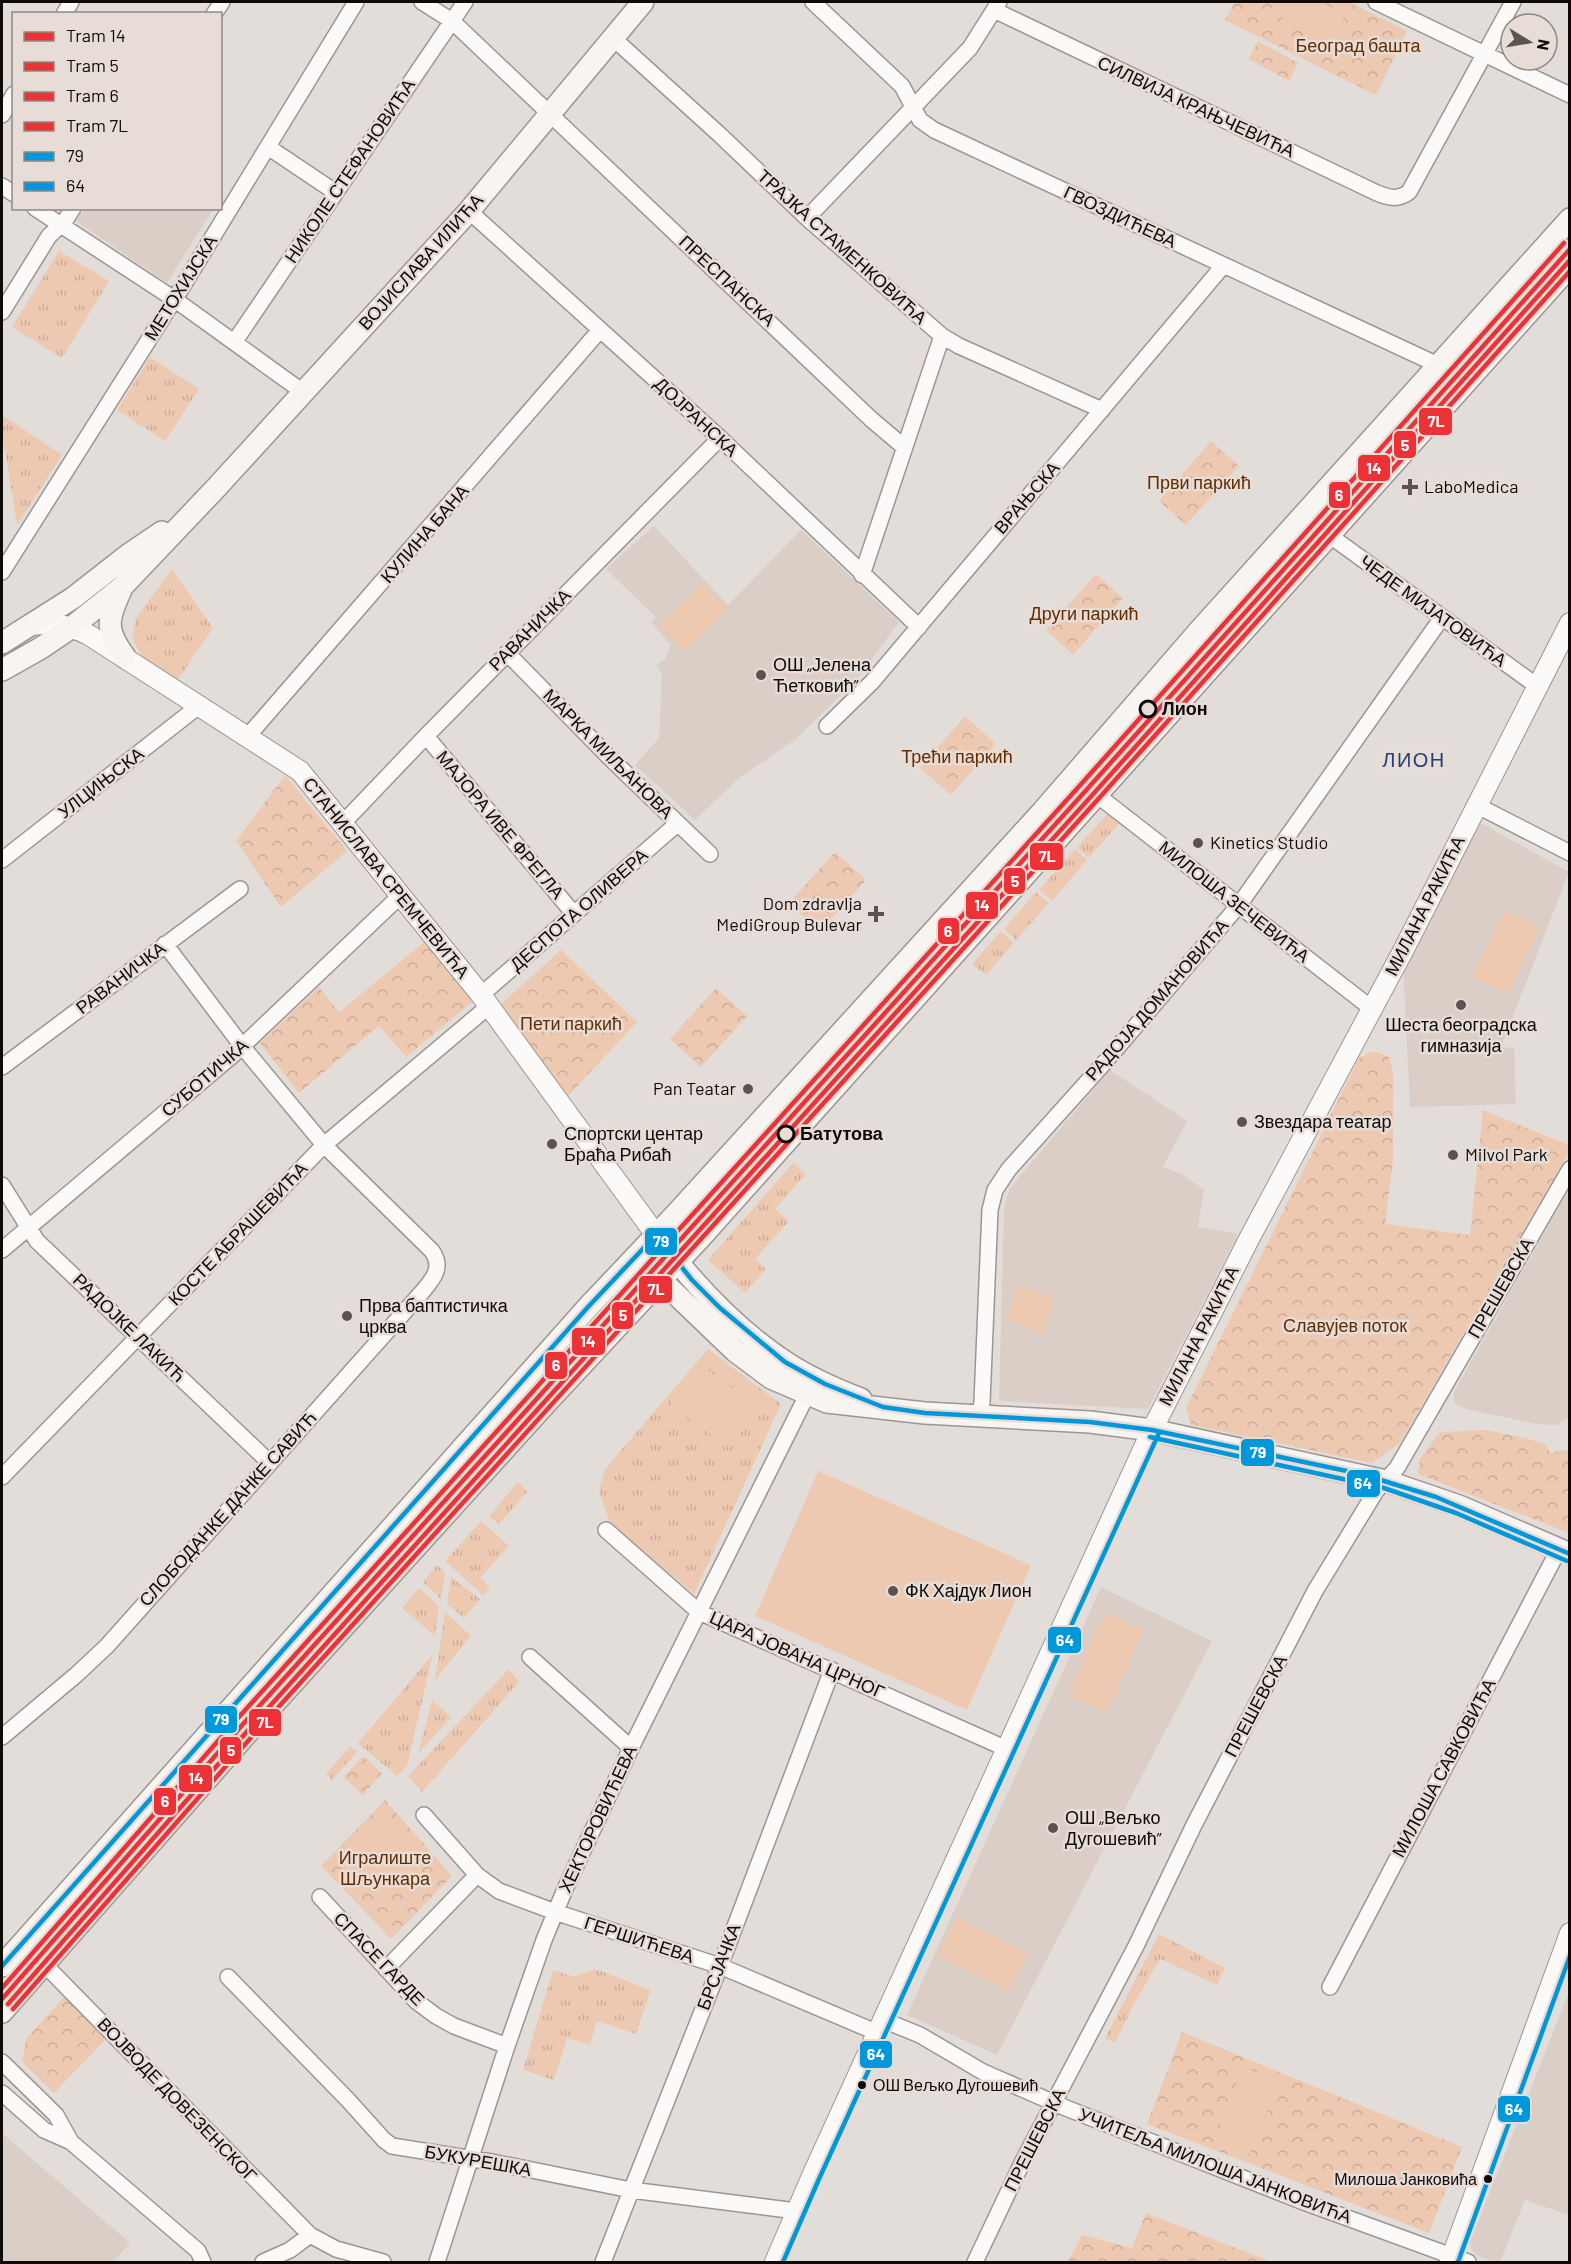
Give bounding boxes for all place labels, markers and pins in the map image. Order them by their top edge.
place label: LaboMedica [1424,475,1518,497]
marker: LaboMedica [1401,478,1419,496]
place label: ОШ „Јелена Ћетковић” [773,653,872,696]
marker: ОШ „Јелена Ћетковић” [754,668,768,682]
place label: Лион [1162,697,1208,719]
marker: Лион [1139,700,1157,718]
place label: Kinetics Studio [1210,831,1328,853]
marker: Kinetics Studio [1191,836,1205,850]
place label: Dom zdravlja MediGroup Bulevar [716,892,862,935]
marker: Dom zdravlja MediGroup Bulevar [867,905,885,923]
marker: Шеста београдска гимназија [1454,998,1468,1012]
place label: Шеста београдска гимназија [1385,1013,1538,1056]
place label: Pan Teatar [653,1077,736,1099]
marker: Pan Teatar [741,1082,755,1096]
place label: Звездара театар [1254,1110,1392,1132]
marker: Звездара театар [1235,1115,1249,1129]
place label: Спортски центар Браћа Рибаћ [564,1122,703,1165]
place label: Батутова [800,1122,884,1144]
marker: Батутова [777,1125,795,1143]
marker: Спортски центар Браћа Рибаћ [545,1137,559,1151]
place label: Milvol Park [1465,1143,1548,1165]
marker: Milvol Park [1446,1148,1460,1162]
place label: Прва баптистичка црква [359,1294,509,1337]
marker: Прва баптистичка црква [340,1309,354,1323]
place label: ФК Хајдук Лион [905,1579,1032,1601]
marker: ФК Хајдук Лион [886,1584,900,1598]
place label: ОШ „Вељко Дугошевић” [1065,1806,1162,1849]
marker: ОШ „Вељко Дугошевић” [1046,1821,1060,1835]
place label: ОШ Вељко Дугошевић [873,2075,1038,2094]
marker: ОШ Вељко Дугошевић [856,2079,868,2091]
place label: Милоша Јанковића [1334,2169,1477,2188]
marker: Милоша Јанковића [1482,2173,1494,2185]

